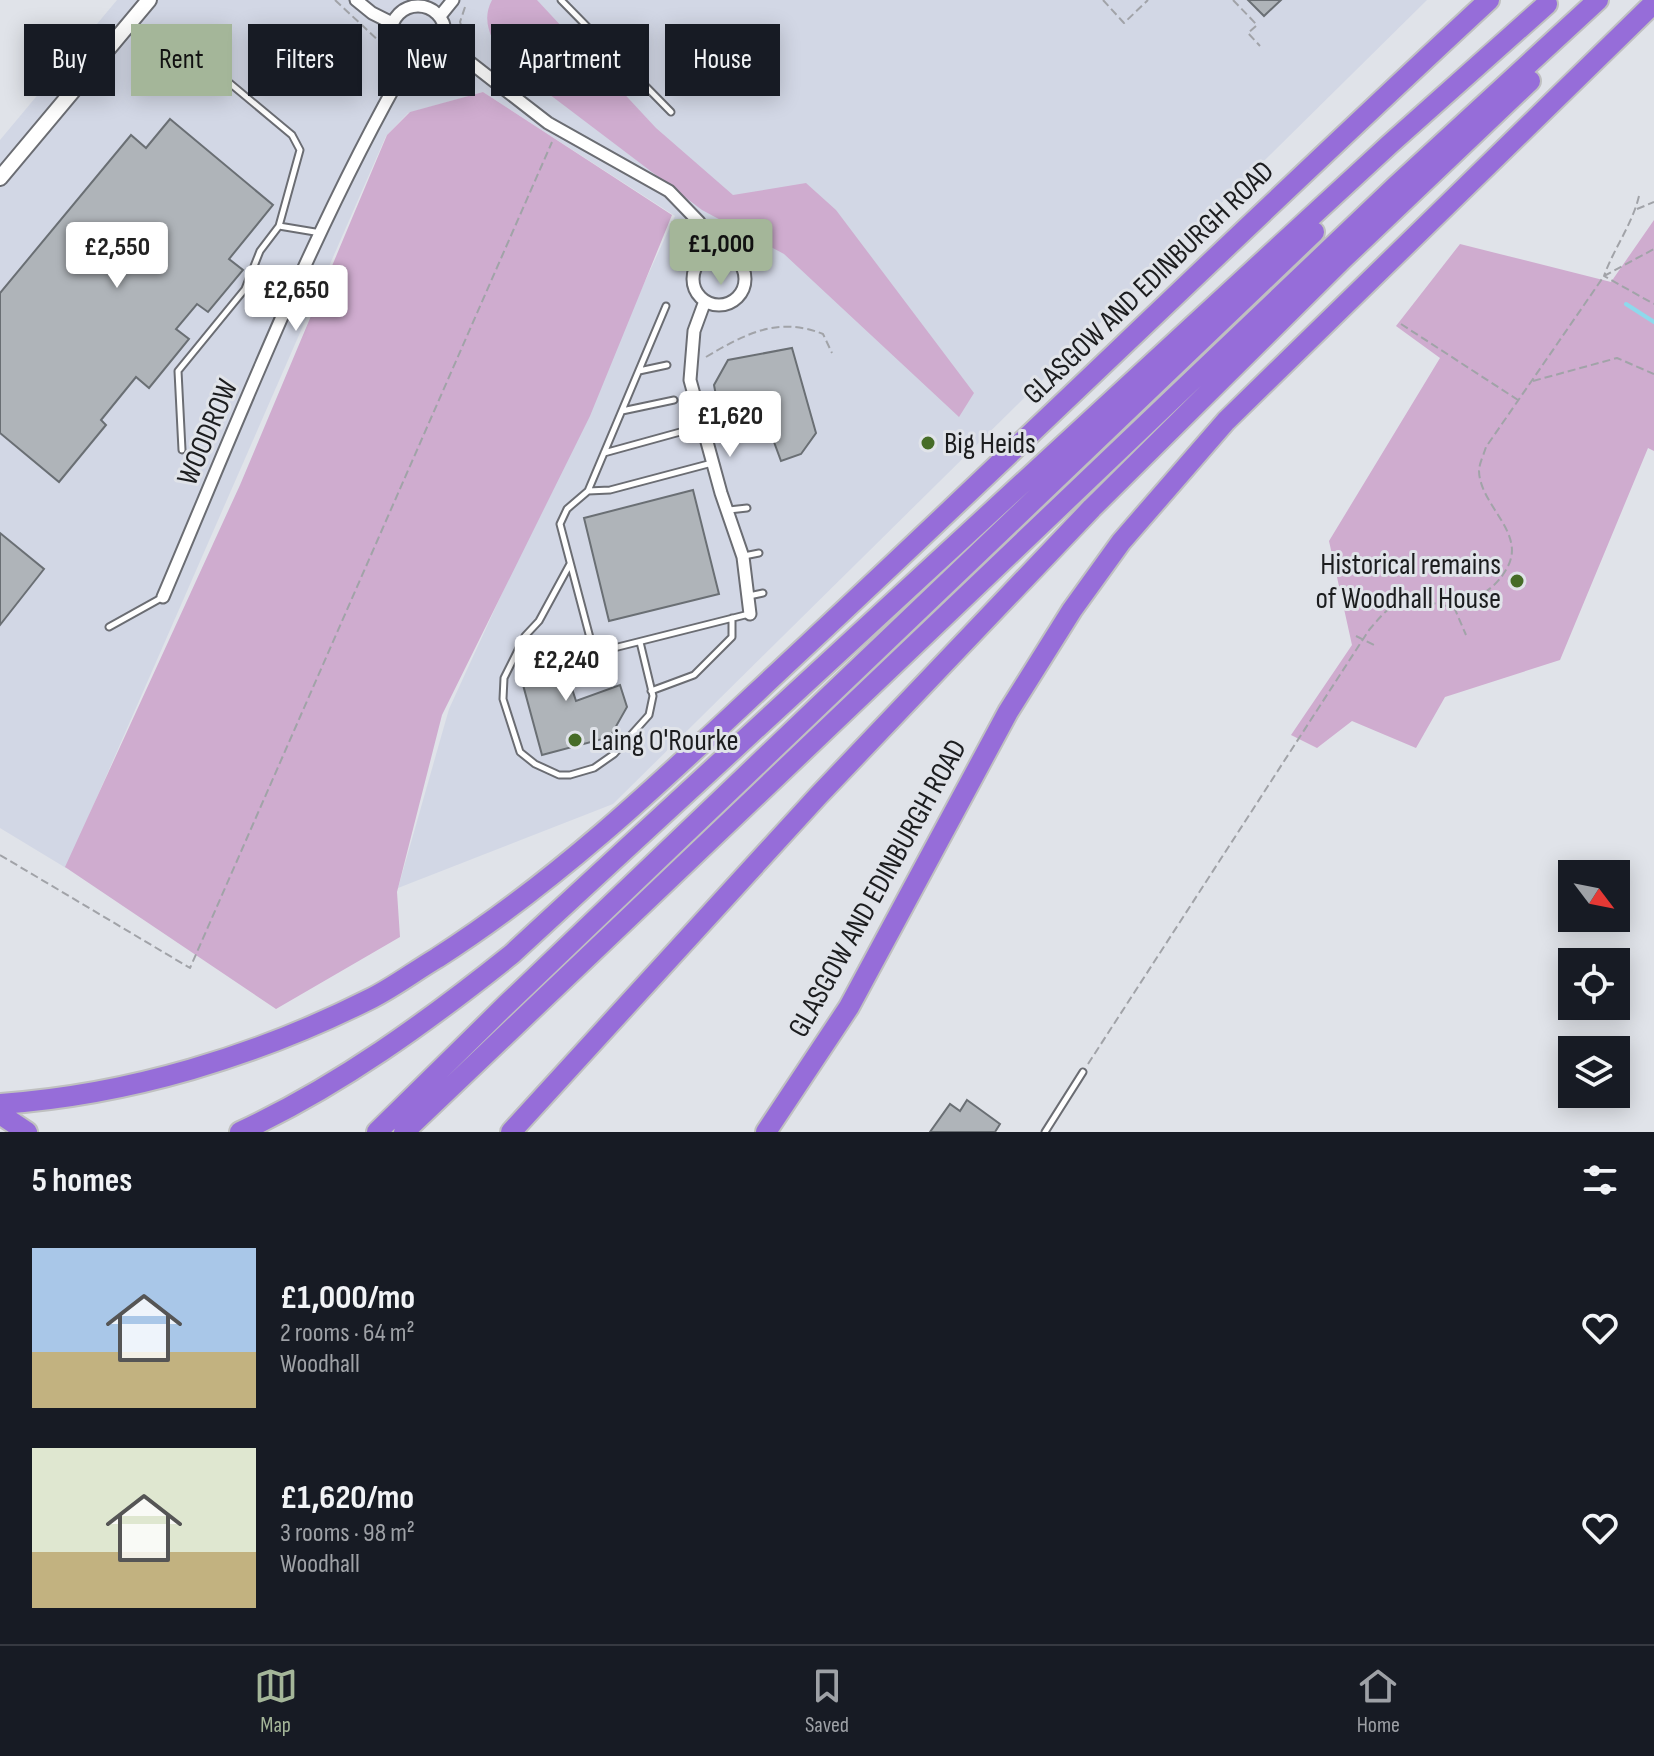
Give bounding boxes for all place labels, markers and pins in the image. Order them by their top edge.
pin: £1,000 [656,219,786,287]
pin: £2,550 [52,222,182,290]
pin: £2,650 [231,265,361,333]
pin: £1,620 [665,391,795,459]
place label: Big Heids [944,426,1036,462]
marker: Big Heids [919,434,937,452]
place label: Historical remains of Woodhall House [1315,547,1501,617]
marker: Historical remains of Woodhall House [1508,572,1526,590]
pin: £2,240 [501,635,631,703]
place label: Laing O'Rourke [591,723,738,759]
marker: Laing O'Rourke [566,731,584,749]

